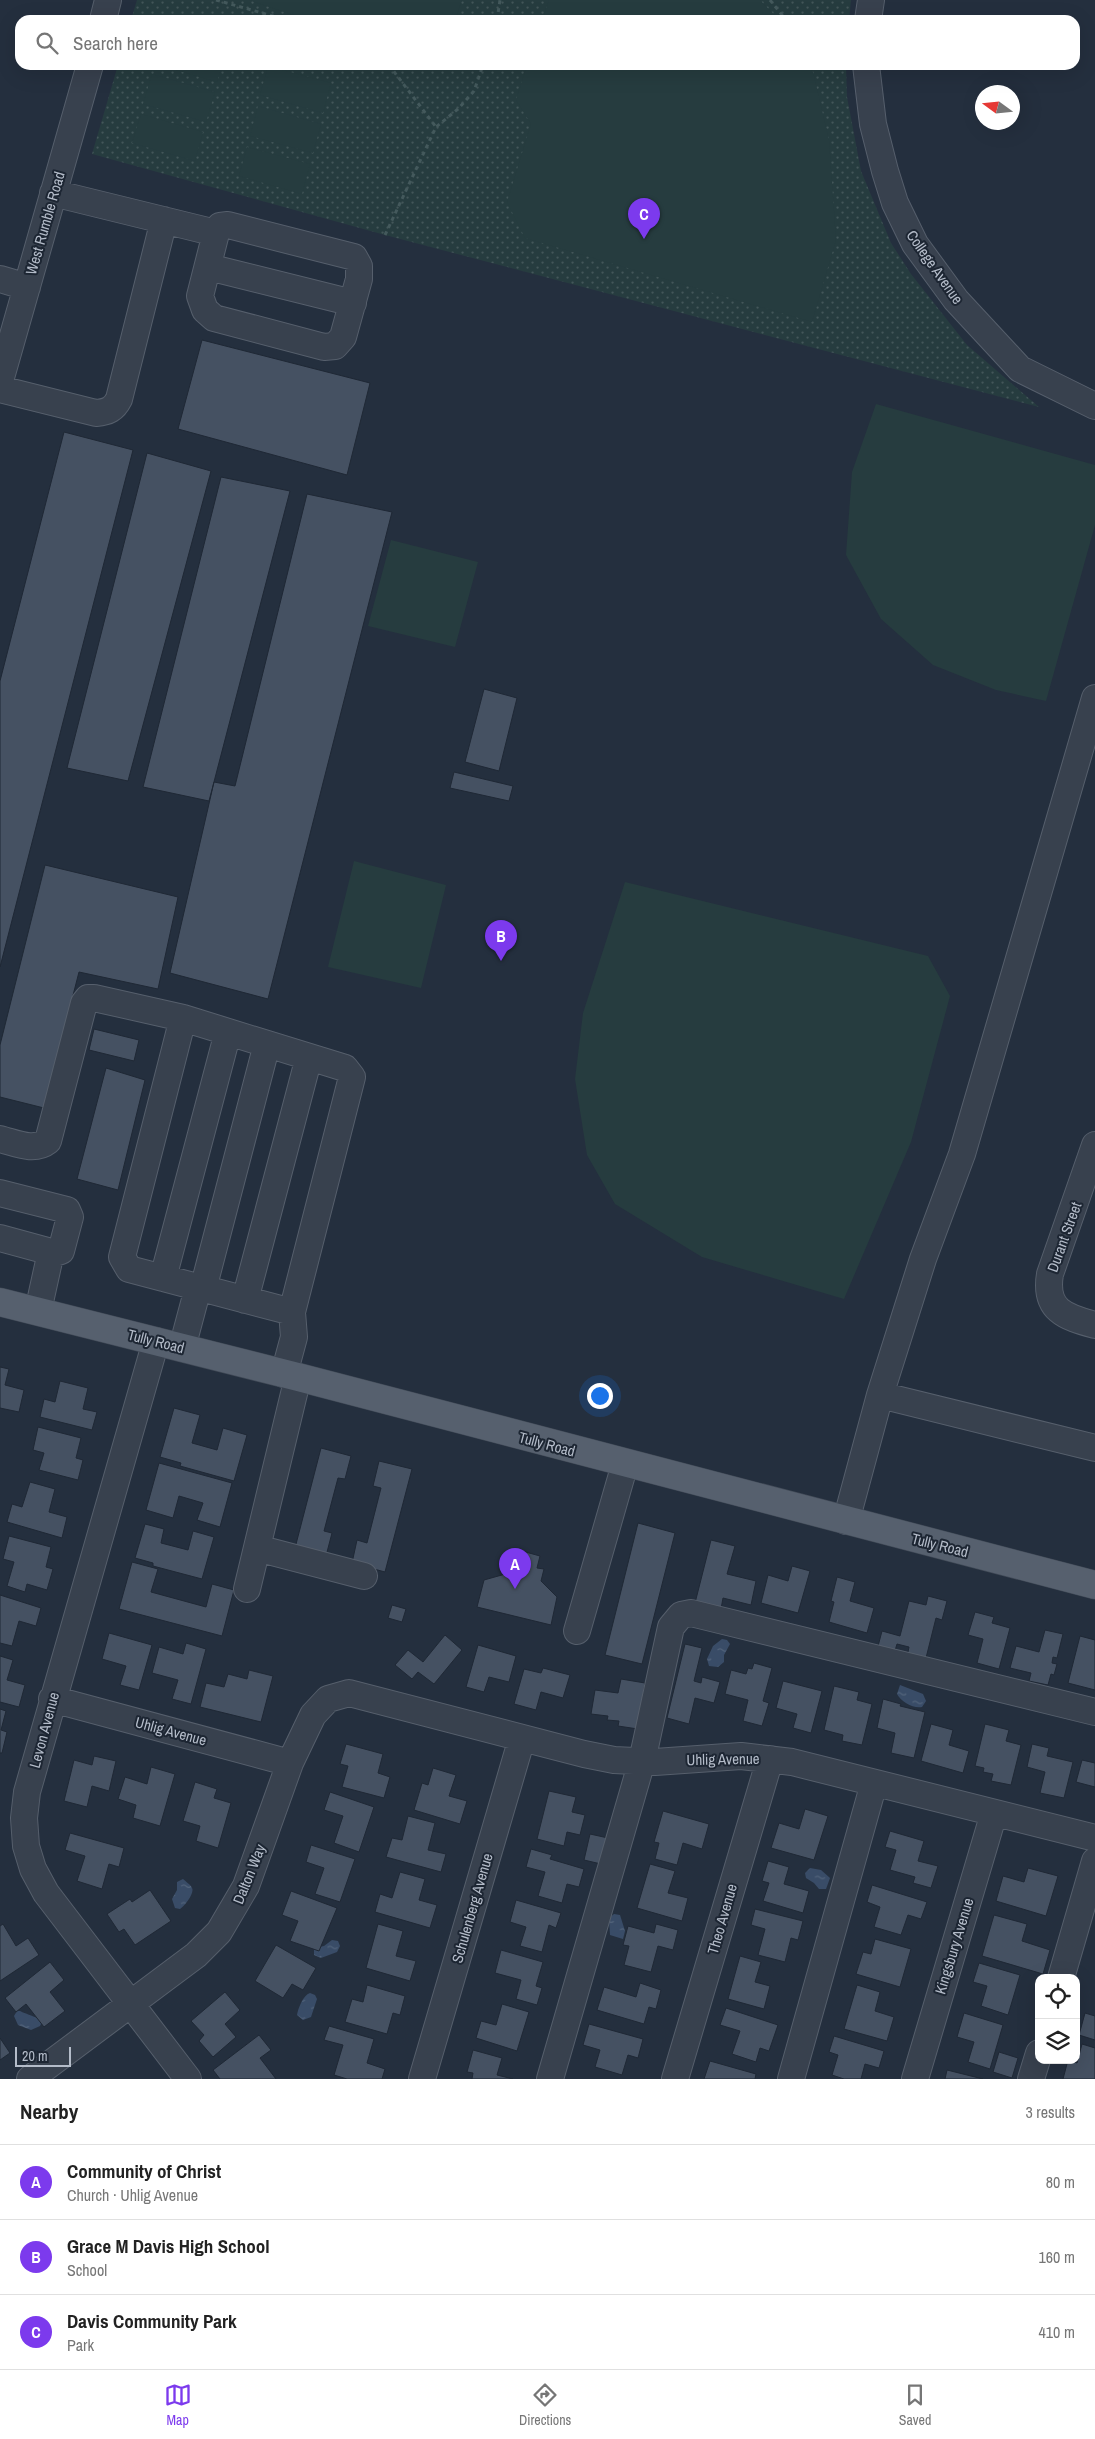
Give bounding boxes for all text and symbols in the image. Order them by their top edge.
search box [15,15,1080,70]
icon: search [33,29,61,57]
text: Search here [73,30,158,56]
north arrow [975,85,1020,130]
street label: West Rumble Road [20,169,70,277]
pin: C [628,198,660,239]
street label: College Avenue [902,226,968,308]
pin: B [485,920,517,961]
street label: Durant Street [1042,1198,1087,1275]
street label: Tully Road [125,1324,187,1358]
your location [587,1383,613,1409]
street label: Tully Road [516,1426,578,1462]
street label: Tully Road [909,1528,971,1562]
pin: A [499,1548,531,1589]
street label: Levon Avenue [24,1690,64,1770]
street label: Uhlig Avenue [133,1711,209,1751]
street label: Uhlig Avenue [686,1748,760,1770]
street label: Dalton Way [227,1840,271,1907]
street label: Schulenberg Avenue [446,1850,498,1965]
street label: Theo Avenue [702,1881,742,1957]
street label: Kingsbury Avenue [929,1895,979,1997]
map controls [1035,1974,1080,2064]
button: locate [1035,1974,1080,2019]
button: layers [1035,2019,1080,2064]
scale bar [15,2044,71,2067]
text: 20 m [22,2047,48,2065]
text: Nearby [20,2097,78,2126]
text: 3 results [1025,2101,1075,2123]
text: Community of Christ [67,2158,221,2184]
text: A [31,2171,41,2193]
text: 80 m [1046,2171,1075,2193]
text: Church · Uhlig Avenue [67,2184,198,2206]
text: Grace M Davis High School [67,2233,270,2259]
text: B [31,2246,41,2268]
text: 160 m [1039,2246,1075,2268]
text: School [67,2259,107,2281]
text: Davis Community Park [67,2308,237,2334]
text: C [31,2321,41,2343]
text: 410 m [1039,2321,1075,2343]
text: Park [67,2334,94,2356]
tab: Map [164,2381,192,2429]
tab: Directions [519,2381,571,2429]
tab: Saved [899,2381,931,2429]

